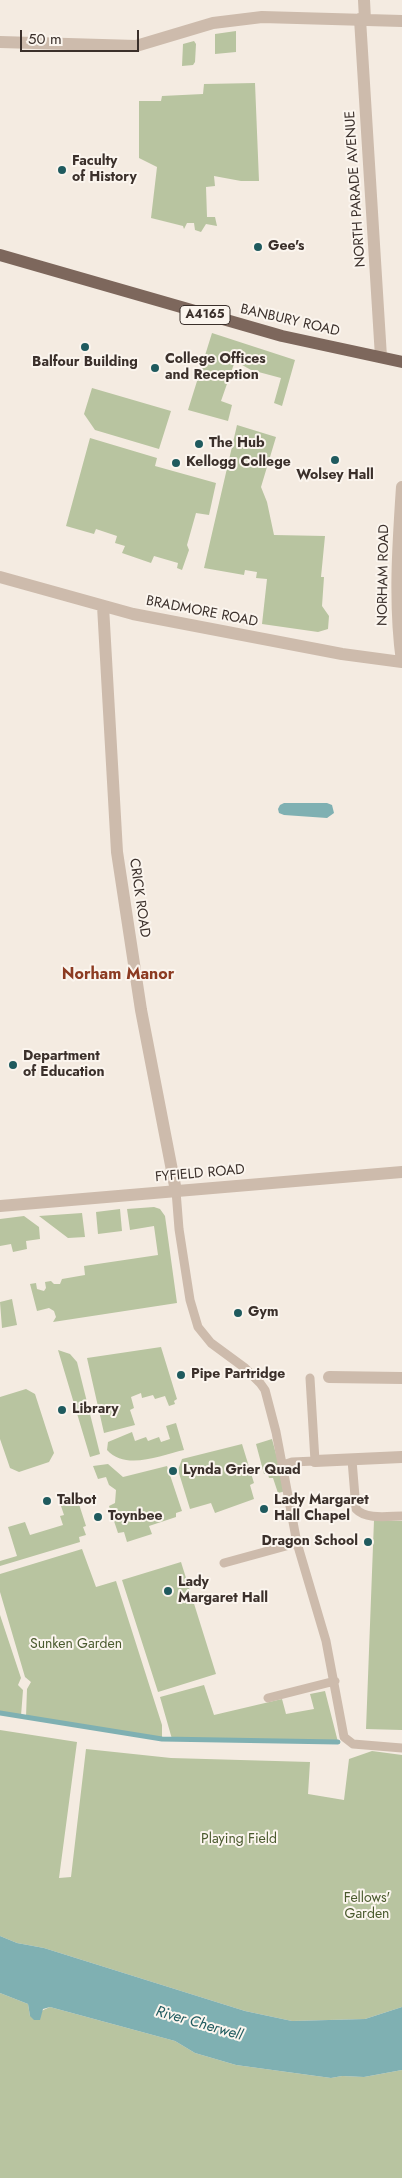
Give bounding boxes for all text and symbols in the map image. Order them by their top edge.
scale bar [22,20,141,52]
text: 50 m [28,28,62,50]
street label: NORTH PARADE AVENUE [342,110,370,268]
place label: Faculty of History [72,154,137,186]
marker: Faculty of History [56,164,68,176]
place label: Gee's [268,239,304,255]
marker: Gee's [252,241,264,253]
street label: BANBURY ROAD [239,301,341,341]
road number: A4165 [180,306,230,324]
marker: Balfour Building [79,341,91,353]
place label: College Offices and Reception [165,352,266,384]
place label: Balfour Building [32,355,138,371]
marker: College Offices and Reception [149,362,161,374]
place label: The Hub [209,436,265,452]
marker: The Hub [193,438,205,450]
marker: Wolsey Hall [329,454,341,466]
place label: Kellogg College [186,455,291,471]
marker: Kellogg College [170,457,182,469]
place label: Wolsey Hall [296,468,374,484]
street label: NORHAM ROAD [375,524,393,626]
street label: BRADMORE ROAD [145,593,259,631]
street label: CRICK ROAD [125,857,153,939]
district label: Norham Manor [62,965,174,985]
place label: Department of Education [23,1049,104,1082]
marker: Department of Education [7,1059,19,1071]
street label: FYFIELD ROAD [155,1162,245,1186]
place label: Gym [248,1305,278,1321]
marker: Gym [232,1307,244,1319]
place label: Pipe Partridge [191,1367,285,1383]
marker: Pipe Partridge [175,1369,187,1381]
place label: Library [72,1402,119,1418]
marker: Library [56,1404,68,1416]
place label: Lynda Grier Quad [183,1463,301,1479]
marker: Lynda Grier Quad [167,1465,179,1477]
place label: Talbot [57,1493,96,1509]
place label: Lady Margaret Hall Chapel [274,1493,369,1525]
marker: Talbot [41,1495,53,1507]
marker: Lady Margaret Hall Chapel [258,1503,270,1515]
place label: Toynbee [108,1509,163,1525]
marker: Toynbee [92,1511,104,1523]
place label: Dragon School [261,1534,358,1550]
marker: Dragon School [362,1536,374,1548]
place label: Lady Margaret Hall [178,1575,268,1608]
marker: Lady Margaret Hall [162,1585,174,1597]
park label: Sunken Garden [30,1637,122,1653]
park label: Playing Field [201,1832,277,1848]
park label: Fellows' Garden [344,1891,390,1924]
water label: River Cherwell [153,2003,245,2045]

